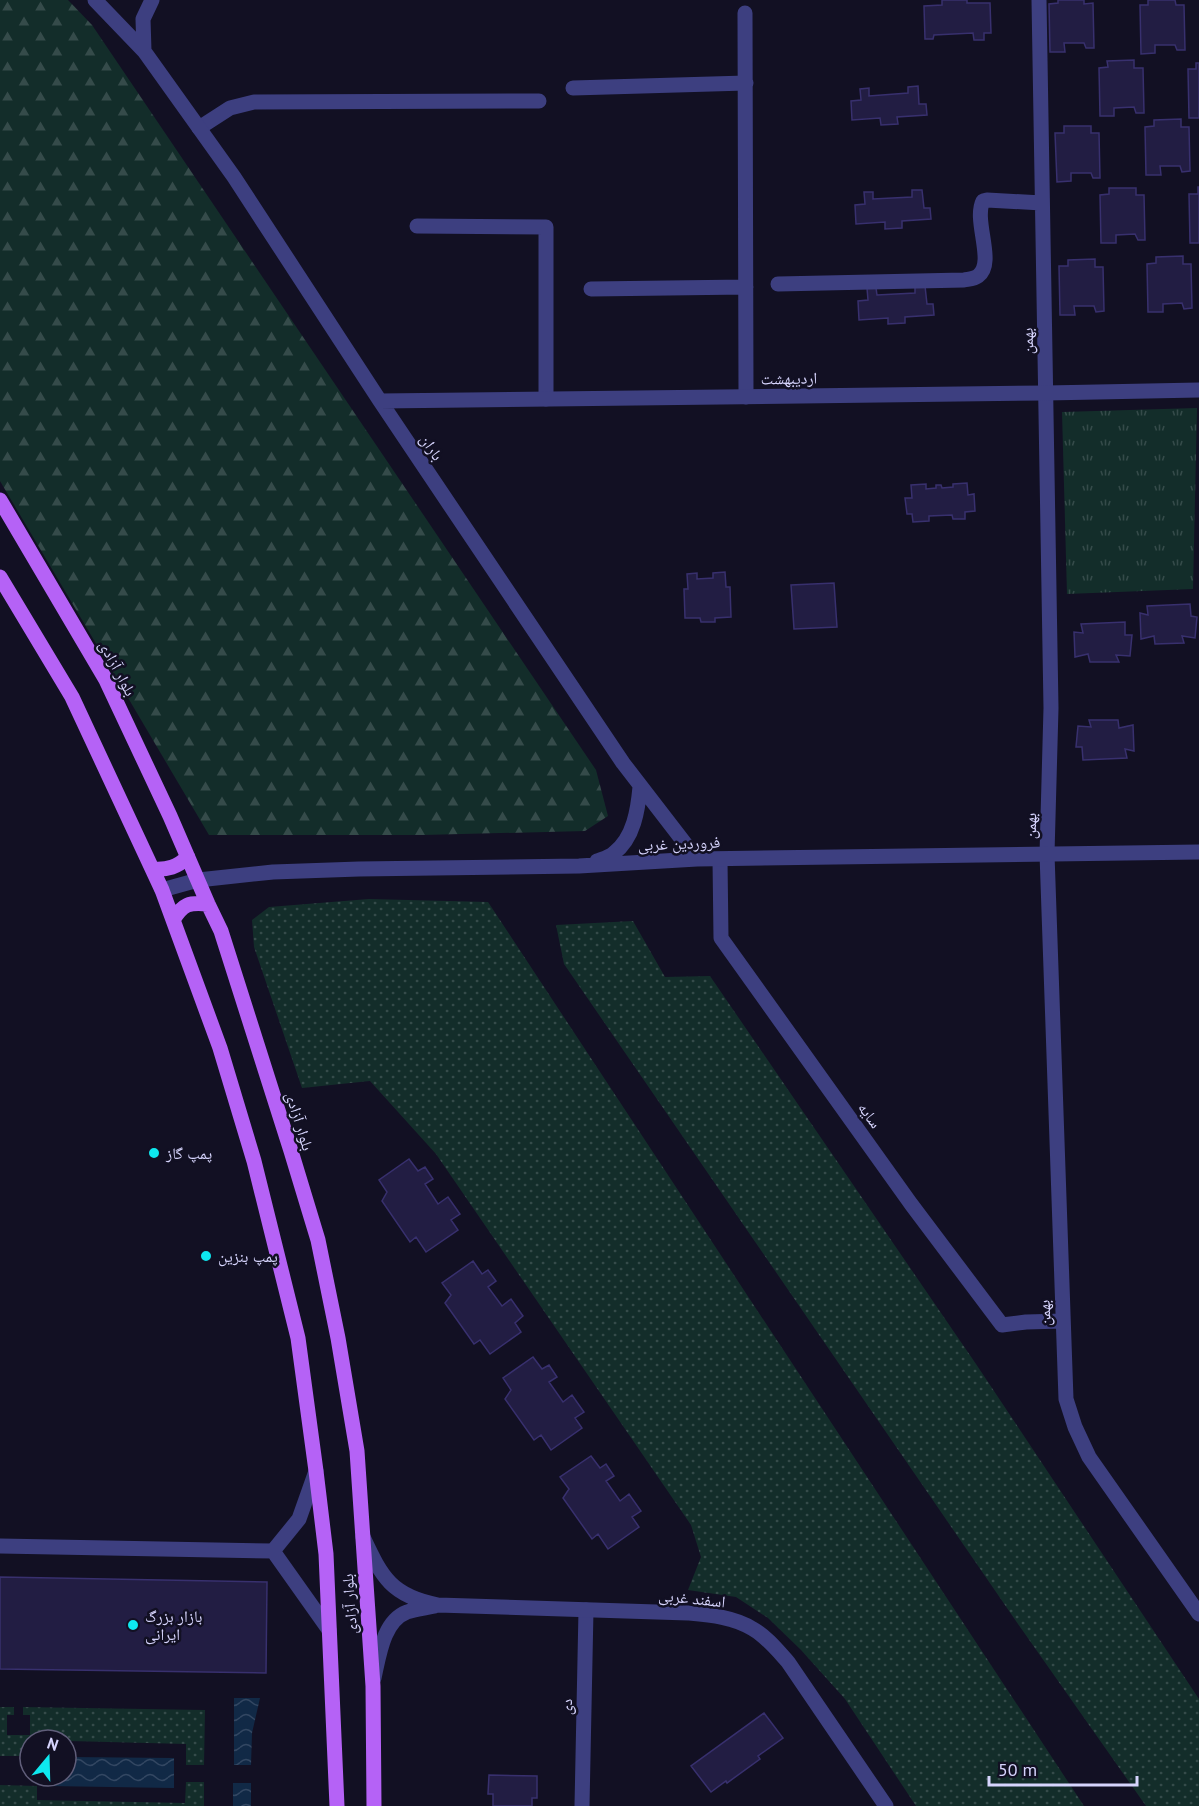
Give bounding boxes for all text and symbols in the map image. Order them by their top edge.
street label: بهمن [1017,328,1038,354]
street label: اردیبهشت [761,368,817,388]
street label: باران [415,430,448,465]
street label: بلوار آزادی [94,637,141,700]
street label: بهمن [1020,813,1041,839]
street label: فروردین غربی [637,832,721,855]
street label: بلوار آزادی [281,1089,318,1153]
street label: سایه [854,1098,886,1132]
place label: پمپ گاز [165,1143,213,1163]
marker: پمپ گاز [147,1146,161,1160]
place label: پمپ بنزين [218,1246,278,1267]
marker: پمپ بنزين [199,1249,213,1263]
street label: بهمن [1034,1299,1055,1327]
street label: بلوار آزادی [337,1573,362,1635]
street label: اسفند غربی [658,1585,726,1612]
place label: بازار بزرگ ایرانی [145,1606,202,1645]
marker: بازار بزرگ ایرانی [126,1618,140,1632]
street label: دی [556,1699,577,1715]
north arrow [18,1728,78,1788]
text: N [45,1733,61,1755]
scale bar [989,1749,1138,1787]
text: 50 m [998,1758,1037,1781]

